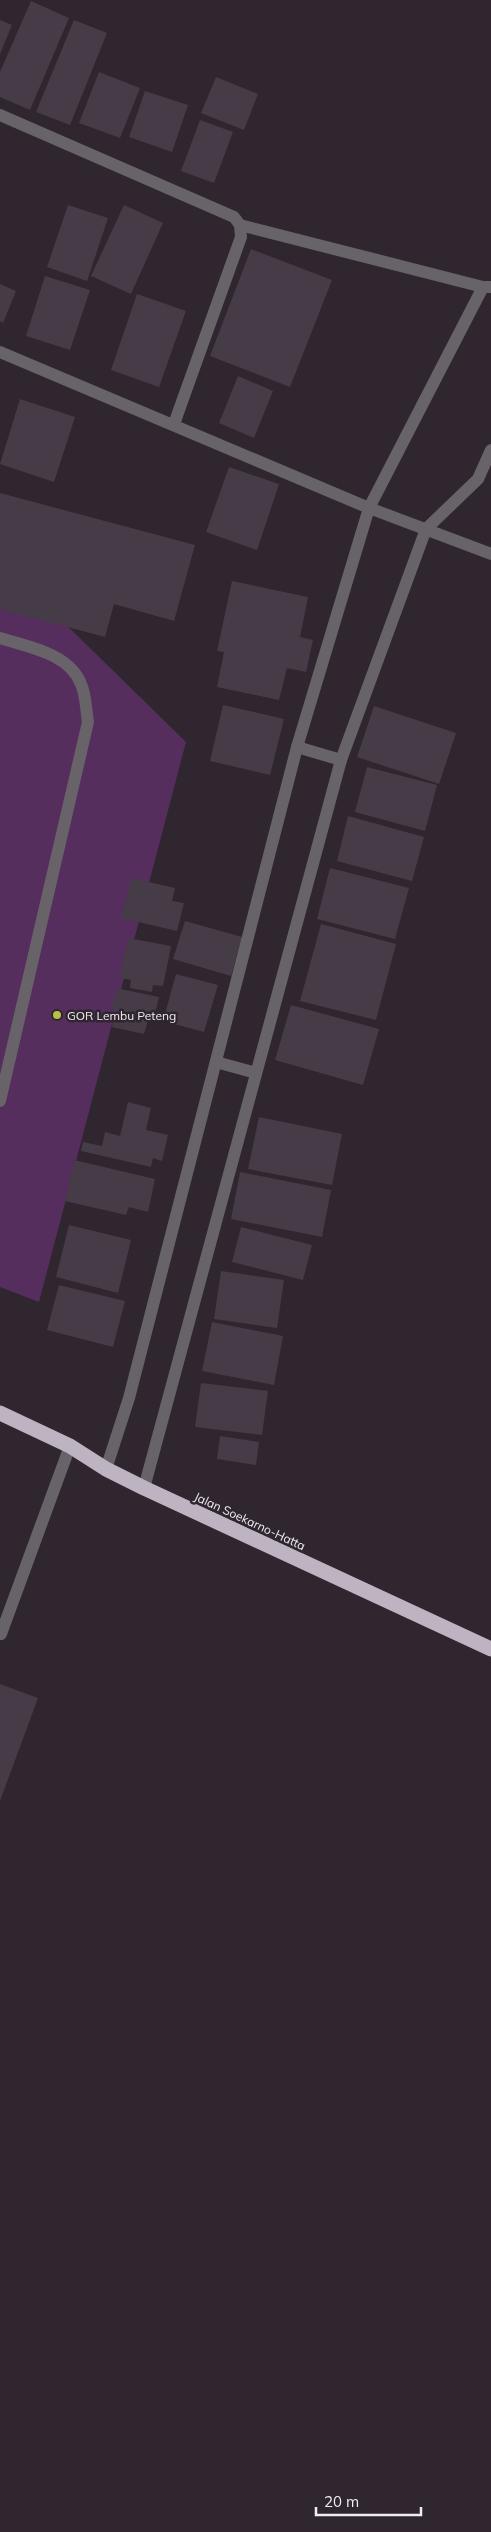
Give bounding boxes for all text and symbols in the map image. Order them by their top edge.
place label: GOR Lembu Peteng [67,1008,176,1023]
marker: GOR Lembu Peteng [51,1009,63,1021]
street label: Jalan Soekarno-Hatta [192,1489,308,1553]
scale bar [316,2484,421,2516]
text: 20 m [324,2492,359,2511]

